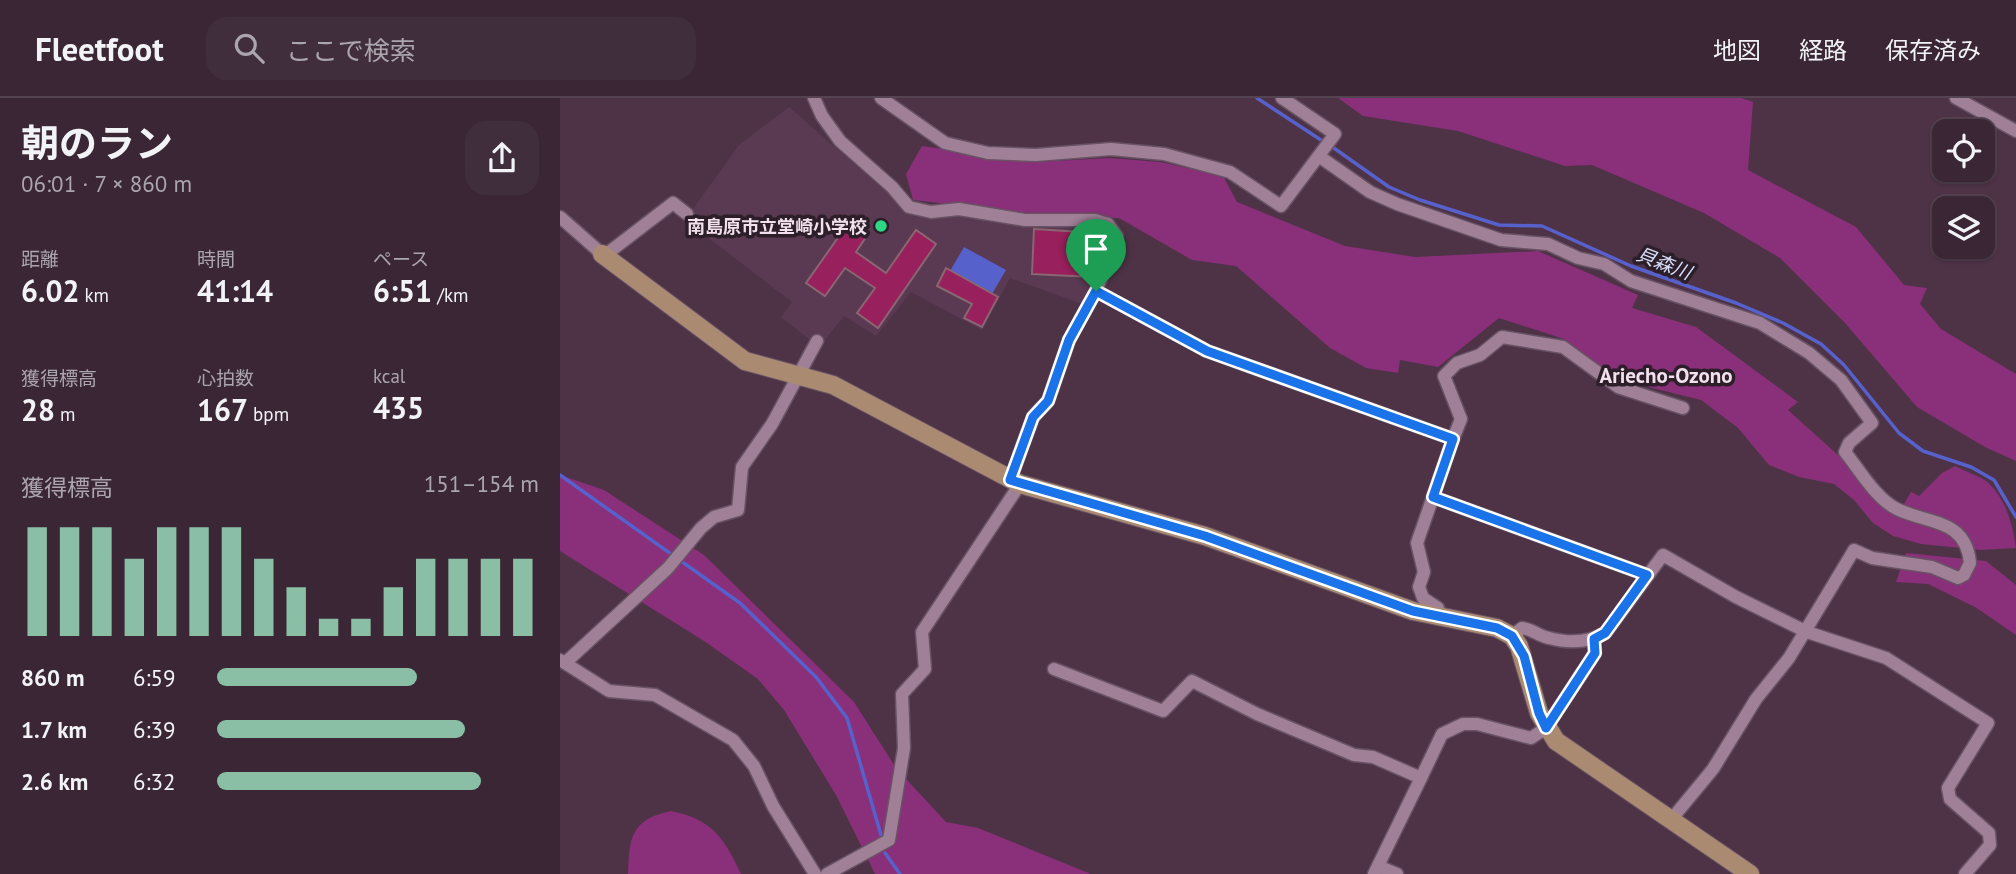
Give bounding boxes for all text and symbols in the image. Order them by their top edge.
search box [206,17,696,80]
text: Fleetfoot [35,27,164,70]
icon: search [230,29,268,67]
text: ここで検索 [286,34,416,67]
text: 地図 [1713,35,1761,66]
text: 経路 [1799,35,1847,66]
text: 保存済み [1885,35,1981,66]
text: 朝のラン [21,118,173,167]
map controls [1932,119,1995,259]
button: locate [1932,119,1995,182]
button: share [465,121,539,195]
text: 06:01 · 7 × 860 m [21,169,192,198]
button: layers [1932,196,1995,259]
place label: 南島原市立堂崎小学校 [687,215,867,238]
marker: 南島原市立堂崎小学校 [873,218,889,234]
pin [1066,219,1126,291]
icon: arrive [1077,230,1115,268]
water label: 貝森川 [1633,242,1697,285]
text: 距離 [21,247,59,271]
text: 時間 [197,247,235,271]
text: ペース [373,247,429,271]
text: 6.02 [21,271,79,310]
text: 41:14 [197,271,273,310]
text: 6:51 [373,271,432,310]
text: km [79,283,109,307]
text: /km [432,283,468,307]
district label: Ariecho-Ozono [1600,362,1732,389]
text: kcal [373,364,405,388]
text: 獲得標高 [21,366,97,390]
text: 心拍数 [197,366,254,390]
text: 435 [373,388,424,427]
text: 28 [21,390,55,429]
text: 167 [197,390,248,429]
text: m [55,402,76,426]
text: bpm [248,402,289,426]
text: 151–154 m [424,469,539,498]
text: 獲得標高 [21,473,113,502]
text: 860 m [21,663,84,692]
text: 6:59 [133,663,176,692]
text: 1.7 km [21,715,87,744]
text: 6:39 [133,715,176,744]
text: 2.6 km [21,767,88,796]
text: 6:32 [133,767,176,796]

